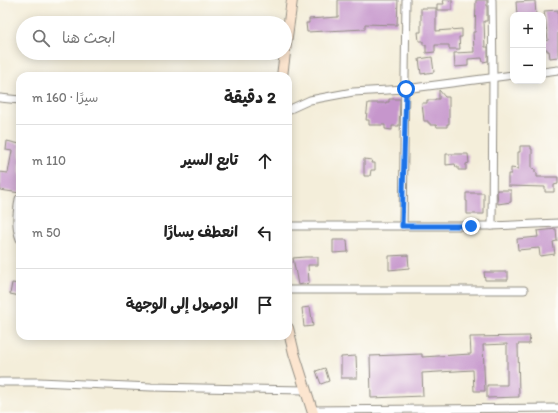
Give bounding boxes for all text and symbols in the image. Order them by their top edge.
map controls [510,12,546,84]
button: + [510,12,546,48]
search box [16,16,292,60]
icon: search [30,27,52,49]
text: ابحث هنا [62,29,116,47]
button: − [510,48,546,84]
route start [397,80,415,98]
text: 2 دقيقة [224,87,276,107]
text: سيرًا · 160 m [32,90,98,105]
icon: ahead [254,150,276,172]
text: تابع السير [181,151,238,169]
text: 110 m [32,153,66,168]
route end [462,217,480,235]
icon: left [254,222,276,244]
text: انعطف يسارًا [164,223,238,241]
text: 50 m [32,225,61,240]
icon: arrive [254,294,276,316]
text: الوصول إلى الوجهة [126,295,238,313]

